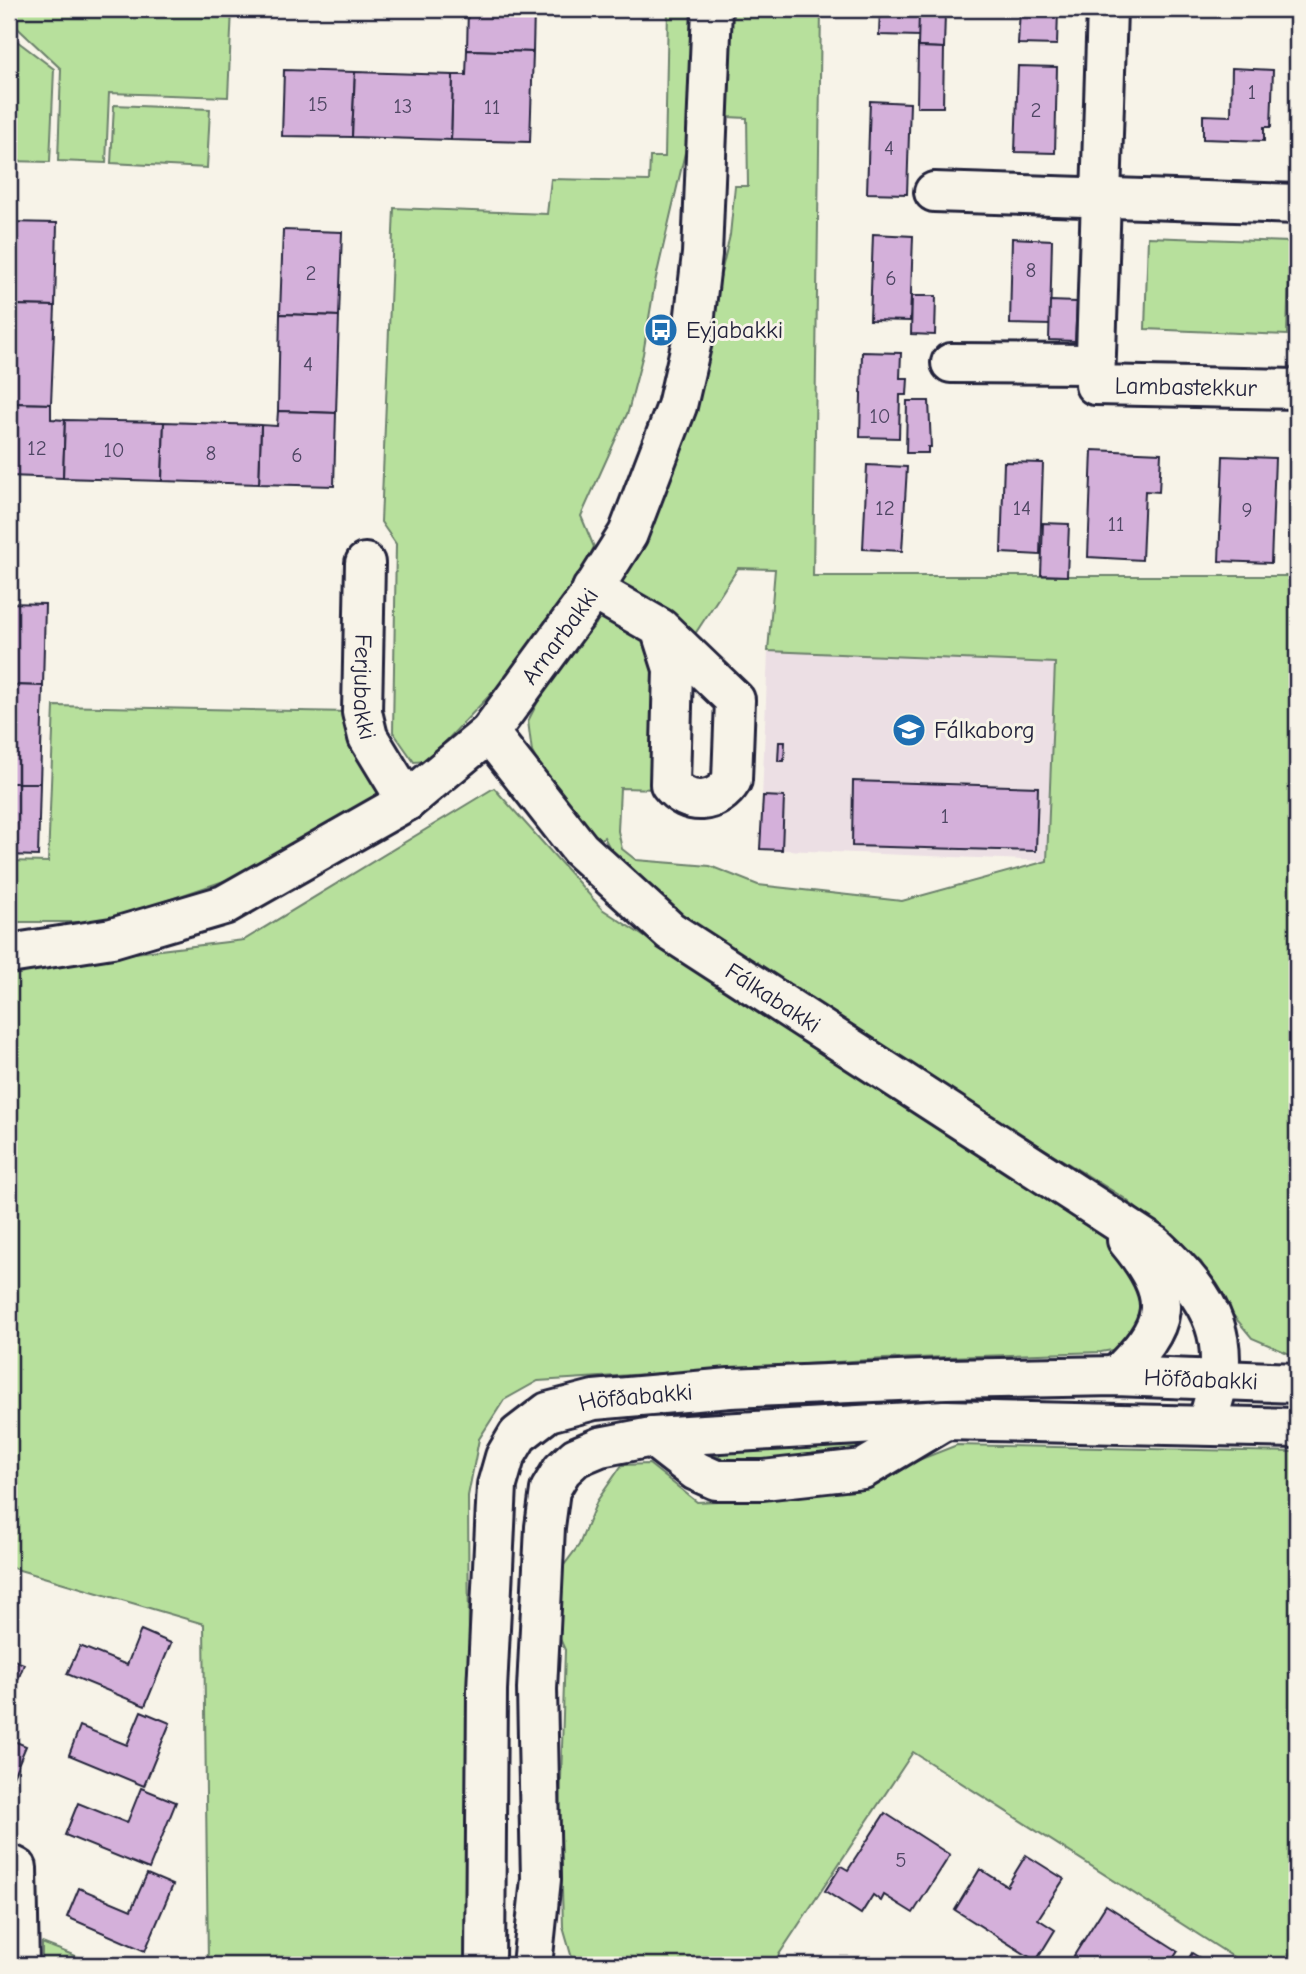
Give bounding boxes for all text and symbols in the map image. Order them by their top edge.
house number: 1 [1248,80,1256,104]
house number: 15 [308,92,328,116]
house number: 13 [394,94,412,118]
house number: 11 [484,95,500,119]
house number: 2 [1031,98,1041,122]
house number: 4 [884,136,894,160]
house number: 8 [1026,258,1036,282]
house number: 2 [306,261,316,285]
house number: 6 [885,266,897,290]
bus stop icon: Eyjabakki [642,311,680,349]
place label: Eyjabakki [686,316,783,344]
house number: 4 [303,352,313,376]
street label: Lambastekkur [1114,371,1258,402]
house number: 10 [869,404,891,428]
house number: 12 [27,436,47,460]
house number: 10 [103,438,125,462]
house number: 8 [206,441,216,465]
house number: 6 [291,443,303,467]
house number: 12 [875,496,895,520]
house number: 14 [1013,496,1031,520]
house number: 9 [1241,498,1253,522]
house number: 11 [1108,512,1124,536]
street label: Arnarbakki [515,583,604,690]
street label: Ferjubakki [348,634,382,742]
school or university icon: Fálkaborg [890,711,928,749]
place label: Fálkaborg [934,716,1035,744]
house number: 1 [941,804,949,828]
street label: Fálkabakki [720,957,826,1039]
street label: Höfðabakki [1143,1363,1259,1395]
street label: Höfðabakki [576,1377,694,1417]
house number: 5 [895,1848,907,1872]

